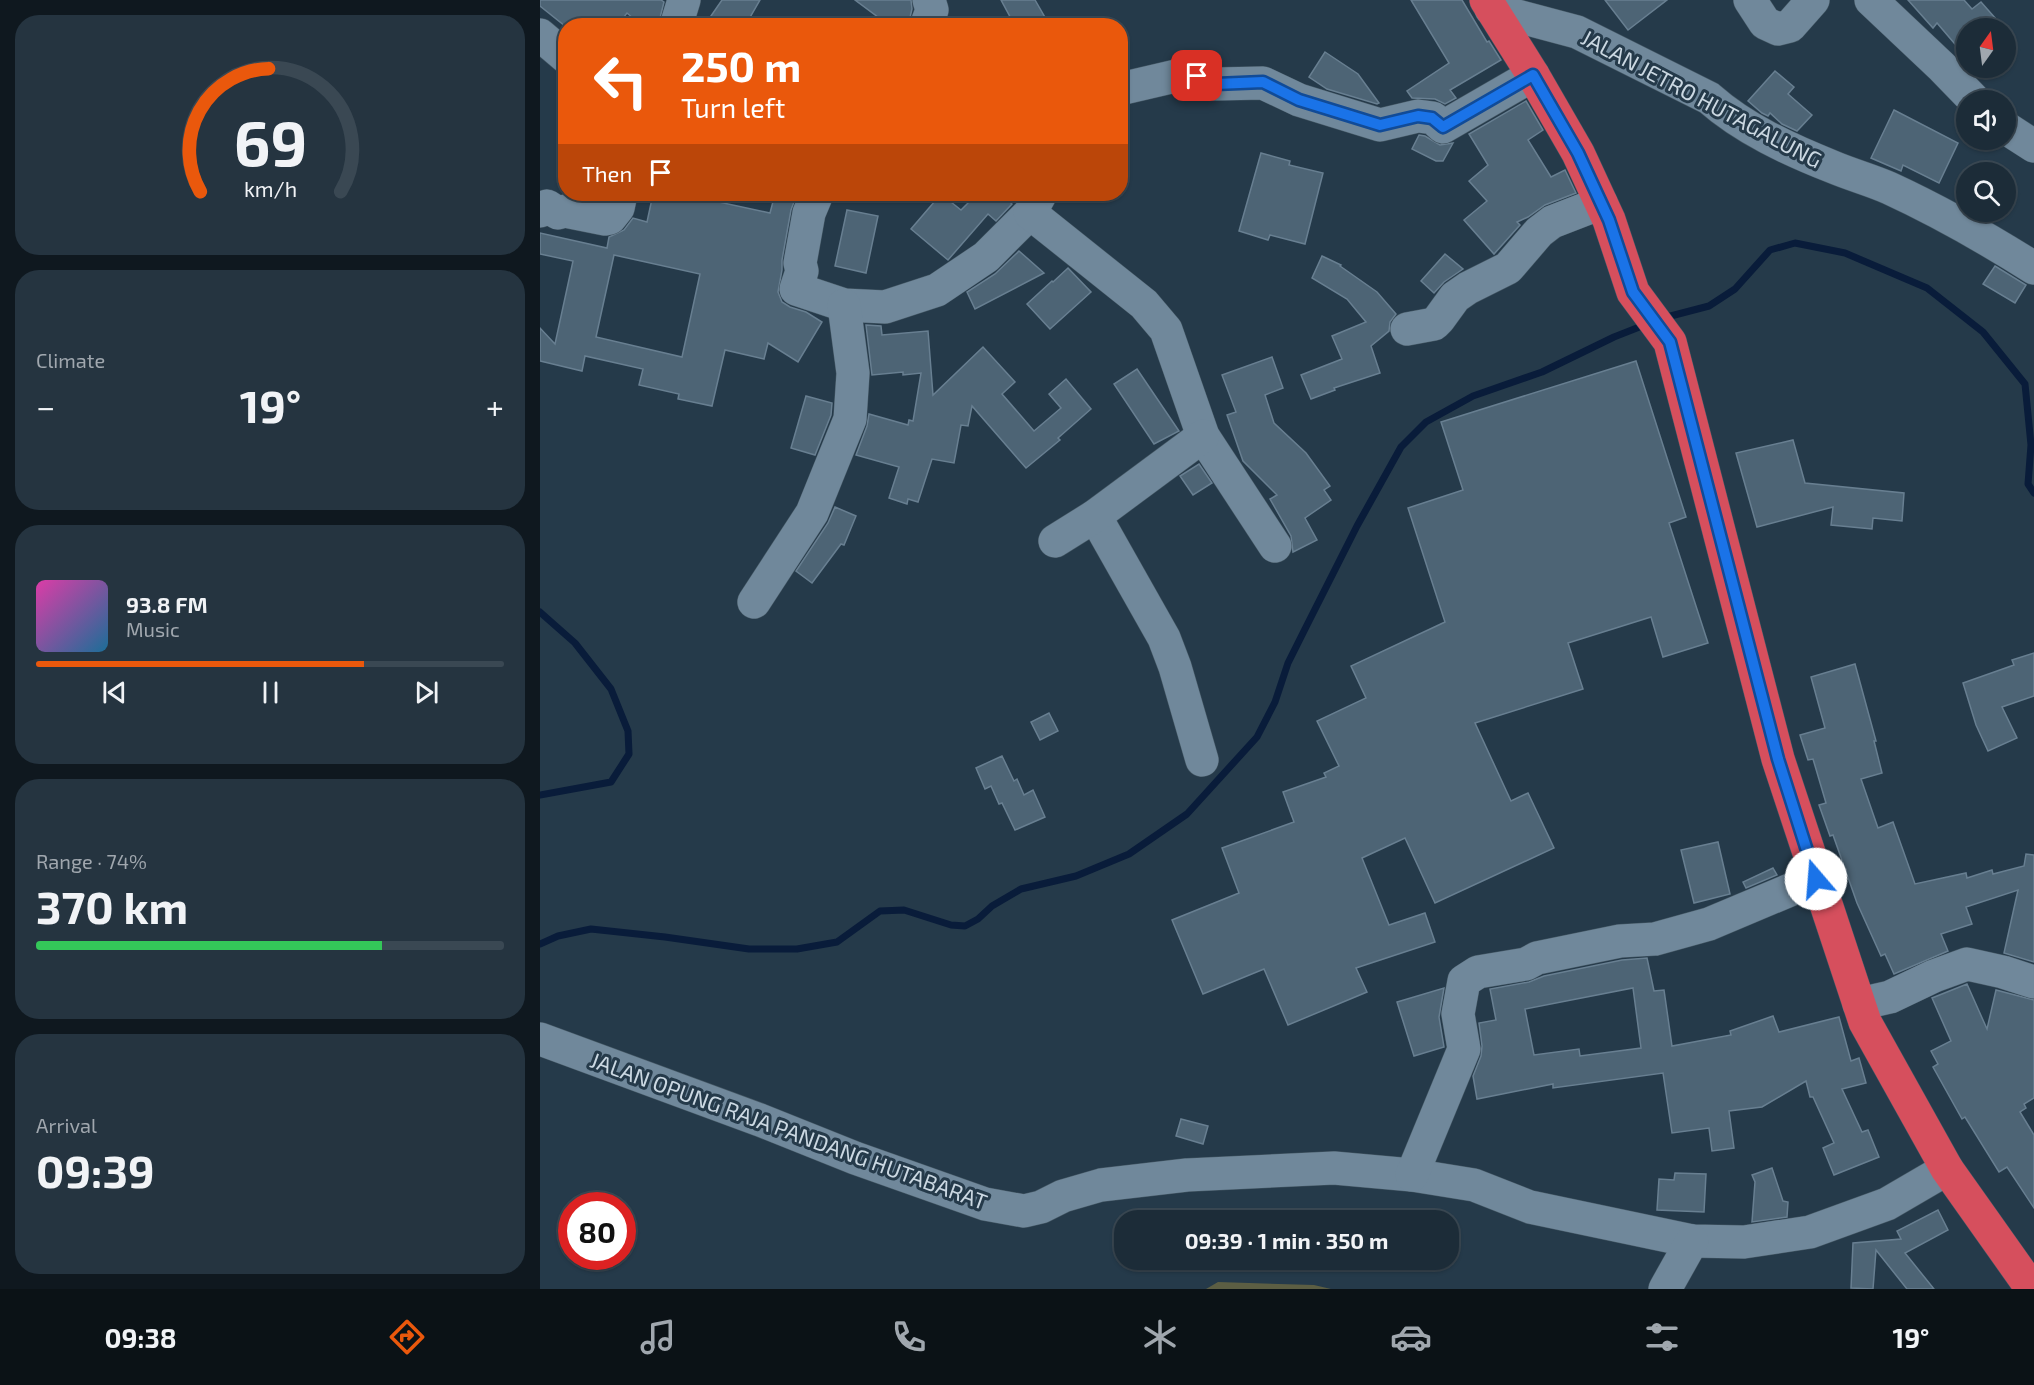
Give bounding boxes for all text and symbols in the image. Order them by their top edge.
north arrow [1956,18,2016,78]
map controls [1956,18,2016,222]
street label: JALAN JETRO HUTAGALUNG [1577,23,1827,173]
text: 250 m [681,40,801,90]
icon: left [582,42,660,120]
pin [1171,50,1222,101]
icon: arrive [1180,59,1213,92]
button: sound [1956,90,2016,150]
text: Turn left [681,91,785,123]
text: 69 [233,104,307,179]
icon: arrive [644,156,677,189]
text: Then [582,160,632,186]
button: search [1956,162,2016,222]
text: km/h [243,176,297,201]
text: Climate [36,348,105,372]
text: 19° [240,378,301,432]
text: − [36,386,55,426]
text: + [486,386,504,426]
text: 93.8 FM [126,591,208,617]
text: Music [126,617,180,641]
icon: previous [98,676,131,709]
icon: pause [254,676,287,709]
icon: next [410,676,443,709]
position arrow [1784,847,1848,911]
text: Range · 74% [36,849,147,873]
text: 370 km [36,879,188,933]
street label: JALAN OPUNG RAJA PANDANG HUTABARAT [587,1046,991,1214]
text: Arrival [36,1113,97,1137]
text: 09:39 [36,1143,155,1197]
speed limit sign: 80 [558,1192,636,1270]
text: 09:39 · 1 min · 350 m [1185,1227,1388,1253]
icon: directions [386,1316,428,1358]
icon: music [637,1316,679,1358]
icon: phone [888,1316,930,1358]
icon: climate [1139,1316,1181,1358]
icon: car [1390,1316,1432,1358]
icon: filters [1641,1316,1683,1358]
text: 09:38 [105,1321,177,1353]
text: 19° [1892,1321,1929,1353]

